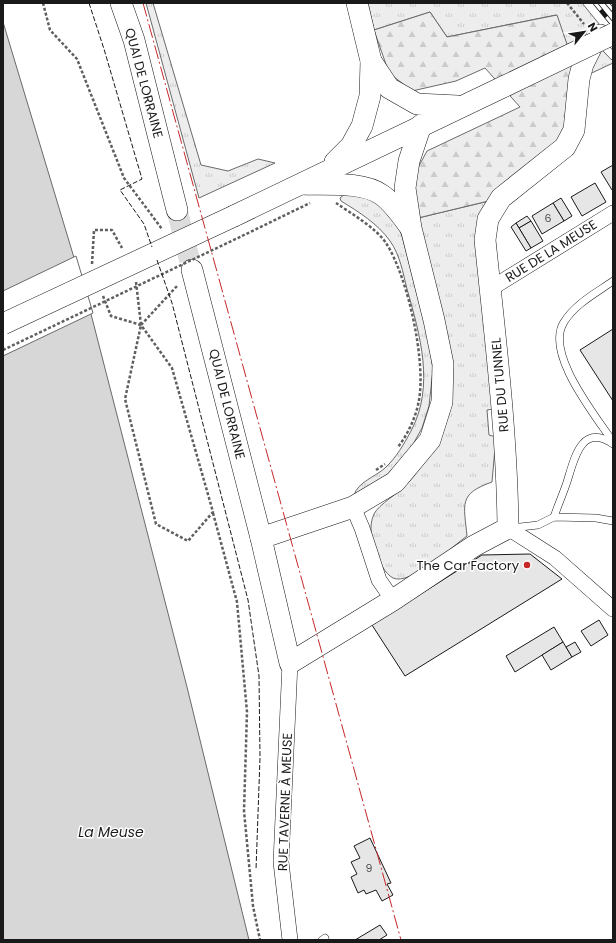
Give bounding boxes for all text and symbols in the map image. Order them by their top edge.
north arrow [564,12,604,52]
text: N [584,19,602,35]
street label: QUAI DE LORRAINE [120,26,168,140]
house number: 6 [545,210,552,226]
street label: RUE DE LA MEUSE [501,215,601,287]
street label: RUE DU TUNNEL [486,337,514,433]
street label: QUAI DE LORRAINE [204,347,250,461]
place label: The Car Factory [417,556,520,575]
marker: The Car Factory [522,560,532,570]
street label: RUE TAVERNE À MEUSE [273,732,297,872]
water label: La Meuse [78,822,144,842]
house number: 9 [366,860,373,876]

